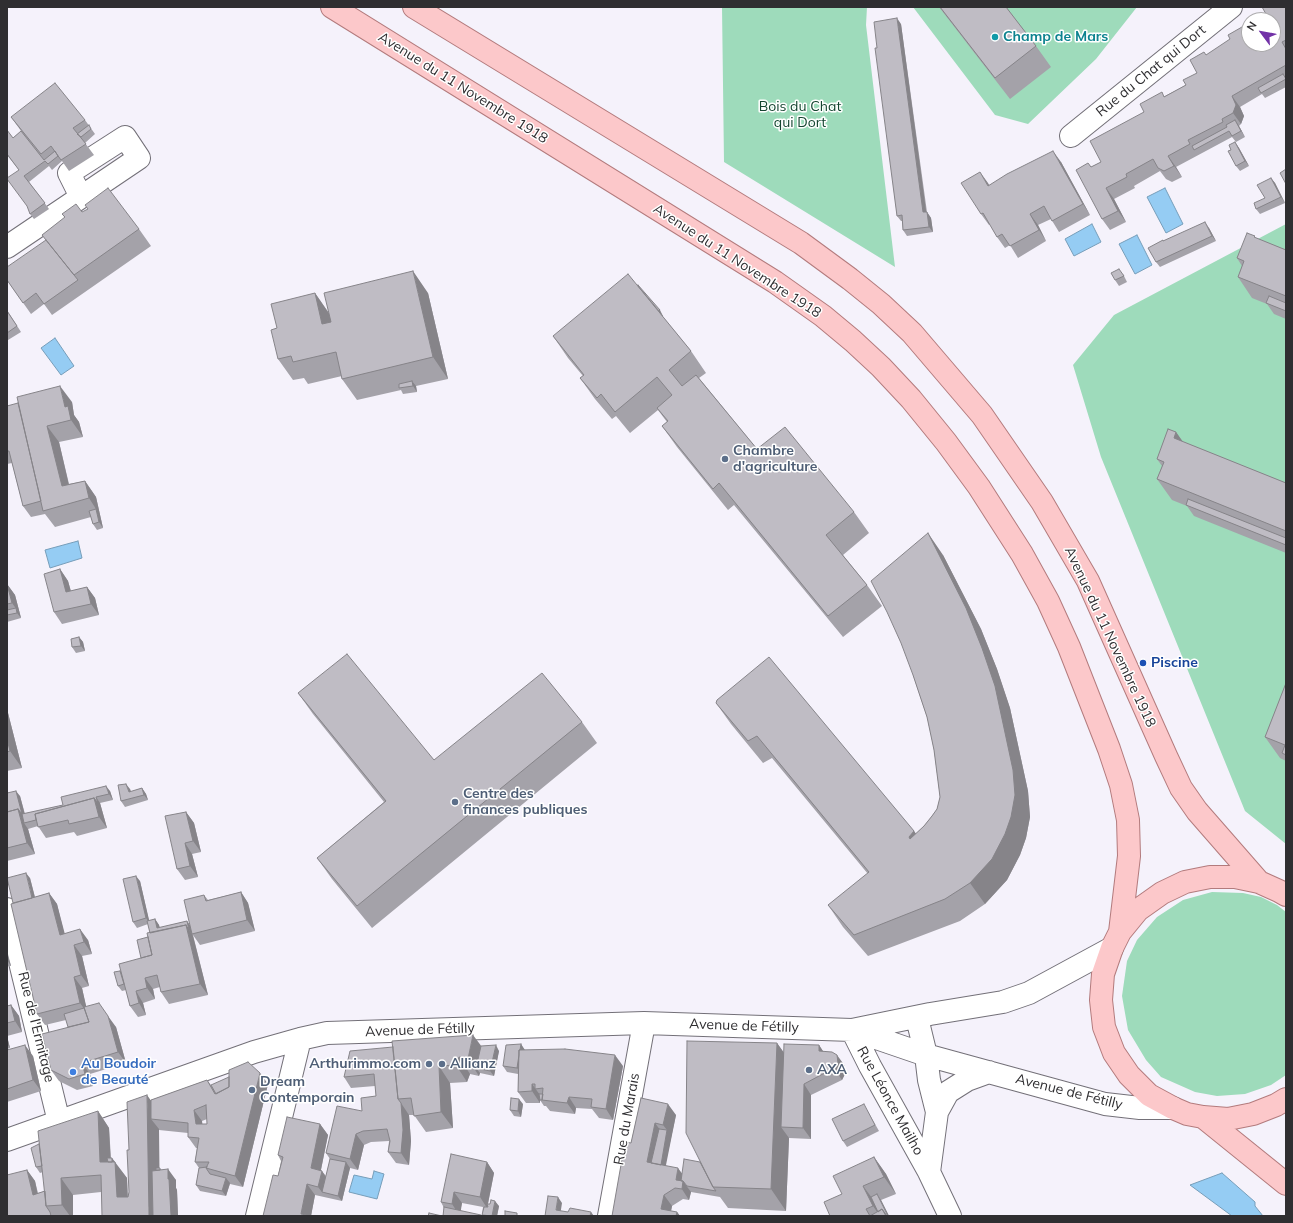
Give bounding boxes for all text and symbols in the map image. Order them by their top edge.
north arrow [1241,12,1281,52]
text: N [1244,19,1260,33]
street label: Rue du Chat qui Dort [1093,22,1209,120]
street label: Avenue du 11 Novembre 1918 [375,29,551,147]
place label: Champ de Mars [1003,29,1108,45]
marker: Champ de Mars [990,32,1000,42]
park label: Bois du Chat qui Dort [759,99,841,132]
street label: Avenue du 11 Novembre 1918 [650,200,824,322]
place label: Chambre d'agriculture [733,443,817,476]
marker: Chambre d'agriculture [720,454,730,464]
street label: Avenue du 11 Novembre 1918 [1061,544,1159,730]
place label: Piscine [1151,655,1198,671]
marker: Piscine [1138,658,1148,668]
place label: Centre des finances publiques [463,786,588,818]
marker: Centre des finances publiques [450,797,460,807]
street label: Rue de l'Ermitage [14,970,58,1084]
street label: Avenue de Fétilly [689,1016,799,1036]
street label: Avenue de Fétilly [365,1020,475,1040]
street label: Rue Léonce Mailho [853,1044,927,1158]
place label: Au Boudoir de Beauté [81,1056,156,1088]
place label: Arthurimmo.com [309,1056,421,1072]
place label: Allianz [450,1056,496,1072]
marker: Arthurimmo.com [424,1059,434,1069]
marker: Allianz [437,1059,447,1069]
place label: AXA [817,1062,847,1078]
marker: AXA [804,1065,814,1075]
marker: Au Boudoir de Beauté [68,1067,78,1077]
street label: Avenue de Fétilly [1014,1071,1124,1113]
street label: Rue du Marais [611,1072,643,1166]
place label: Dream Contemporain [260,1074,354,1106]
marker: Dream Contemporain [247,1085,257,1095]

